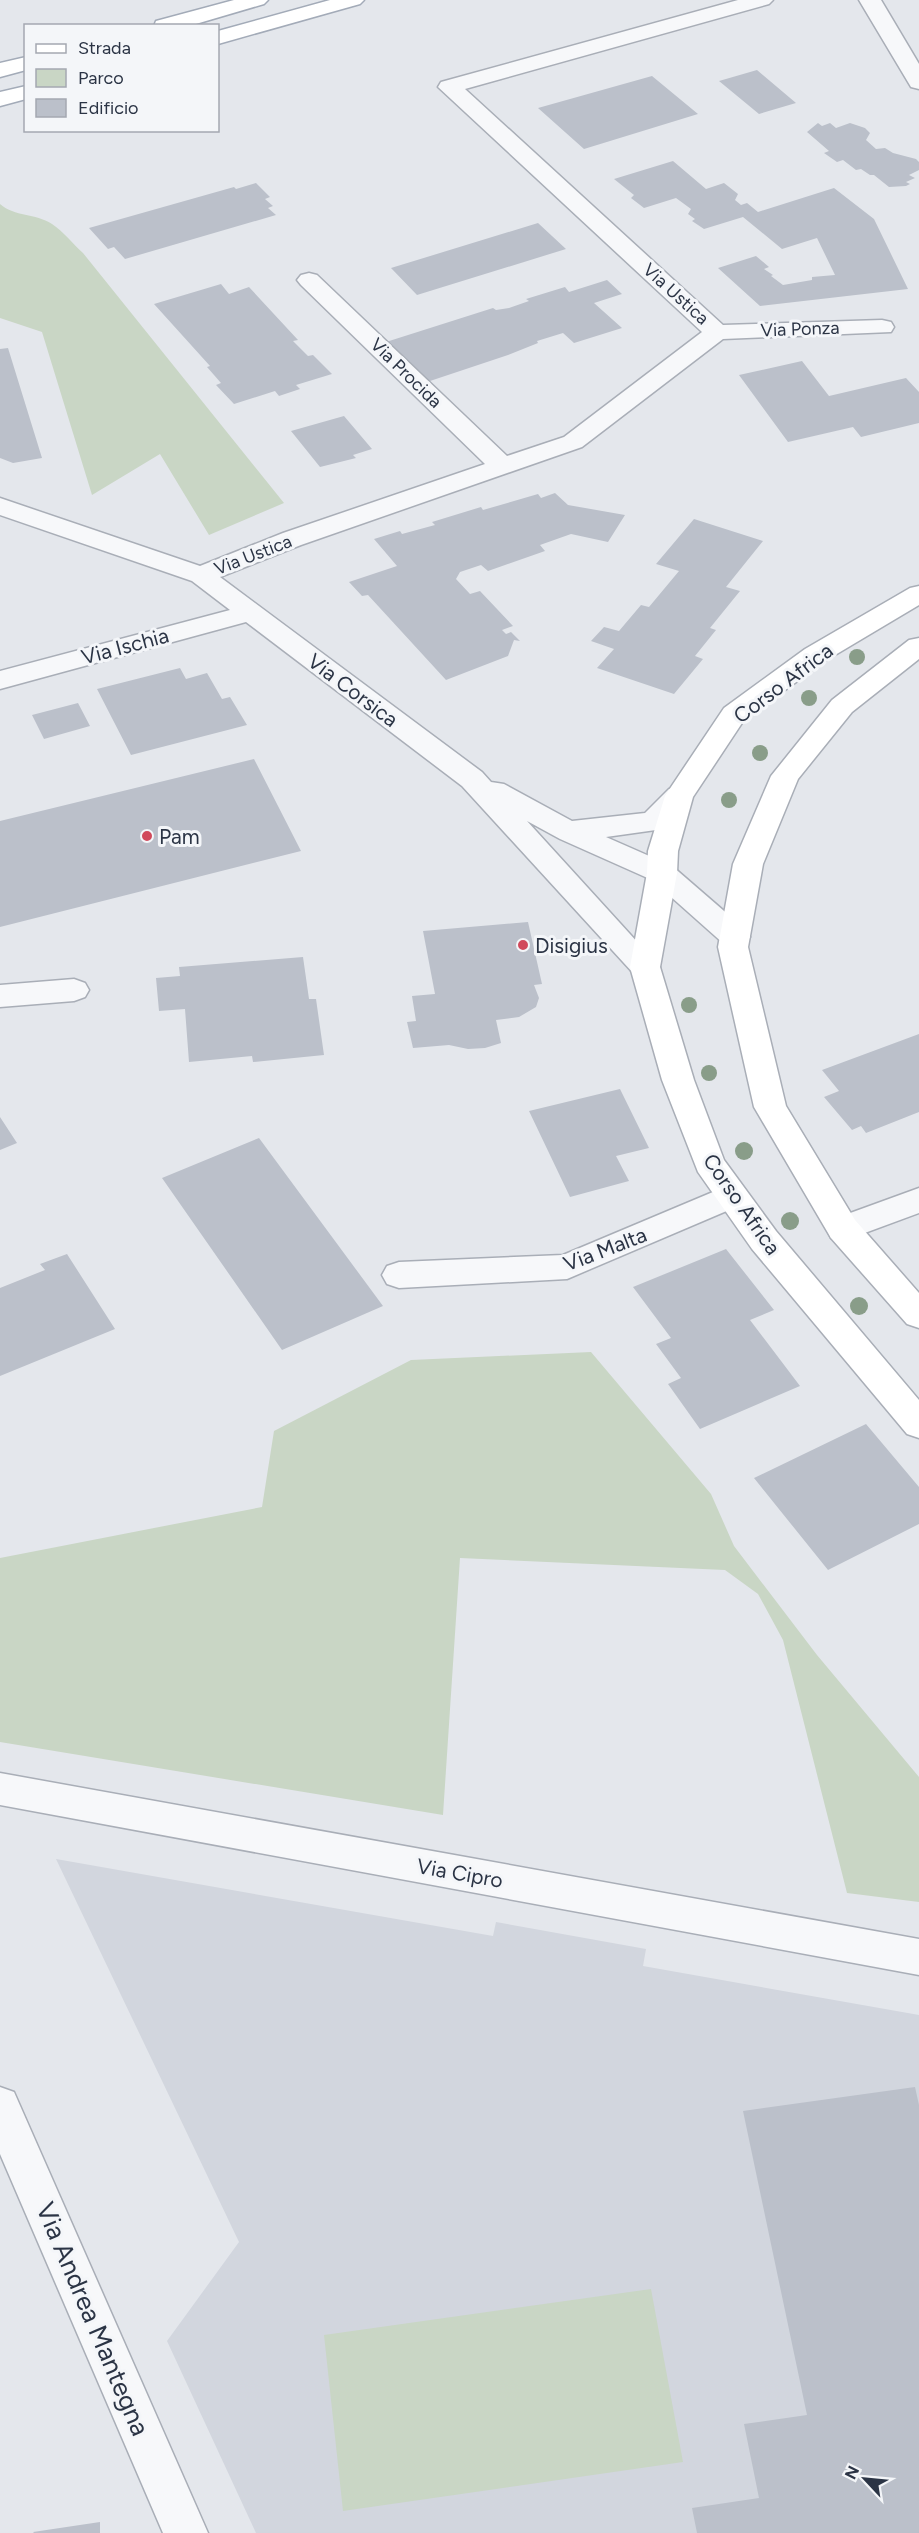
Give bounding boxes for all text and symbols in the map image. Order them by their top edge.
legend [24,24,219,132]
text: Strada [78,37,131,59]
text: Parco [78,67,124,89]
text: Edificio [78,97,139,119]
street label: Via Ustica [638,259,714,329]
street label: Via Ponza [760,317,840,341]
street label: Via Procida [366,334,446,412]
street label: Via Ustica [211,530,295,580]
street label: Via Ischia [79,622,171,670]
street label: Corso Africa [729,638,837,728]
street label: Via Corsica [303,648,403,732]
place label: Pam [159,824,200,849]
marker: Pam [140,829,154,843]
place label: Disigius [535,933,608,958]
marker: Disigius [516,938,530,952]
street label: Corso Africa [698,1149,786,1259]
street label: Via Malta [560,1222,650,1276]
street label: Via Cipro [415,1853,505,1893]
street label: Via Andrea Mantegna [29,2197,157,2441]
north arrow [835,2449,895,2509]
text: N [841,2463,863,2482]

